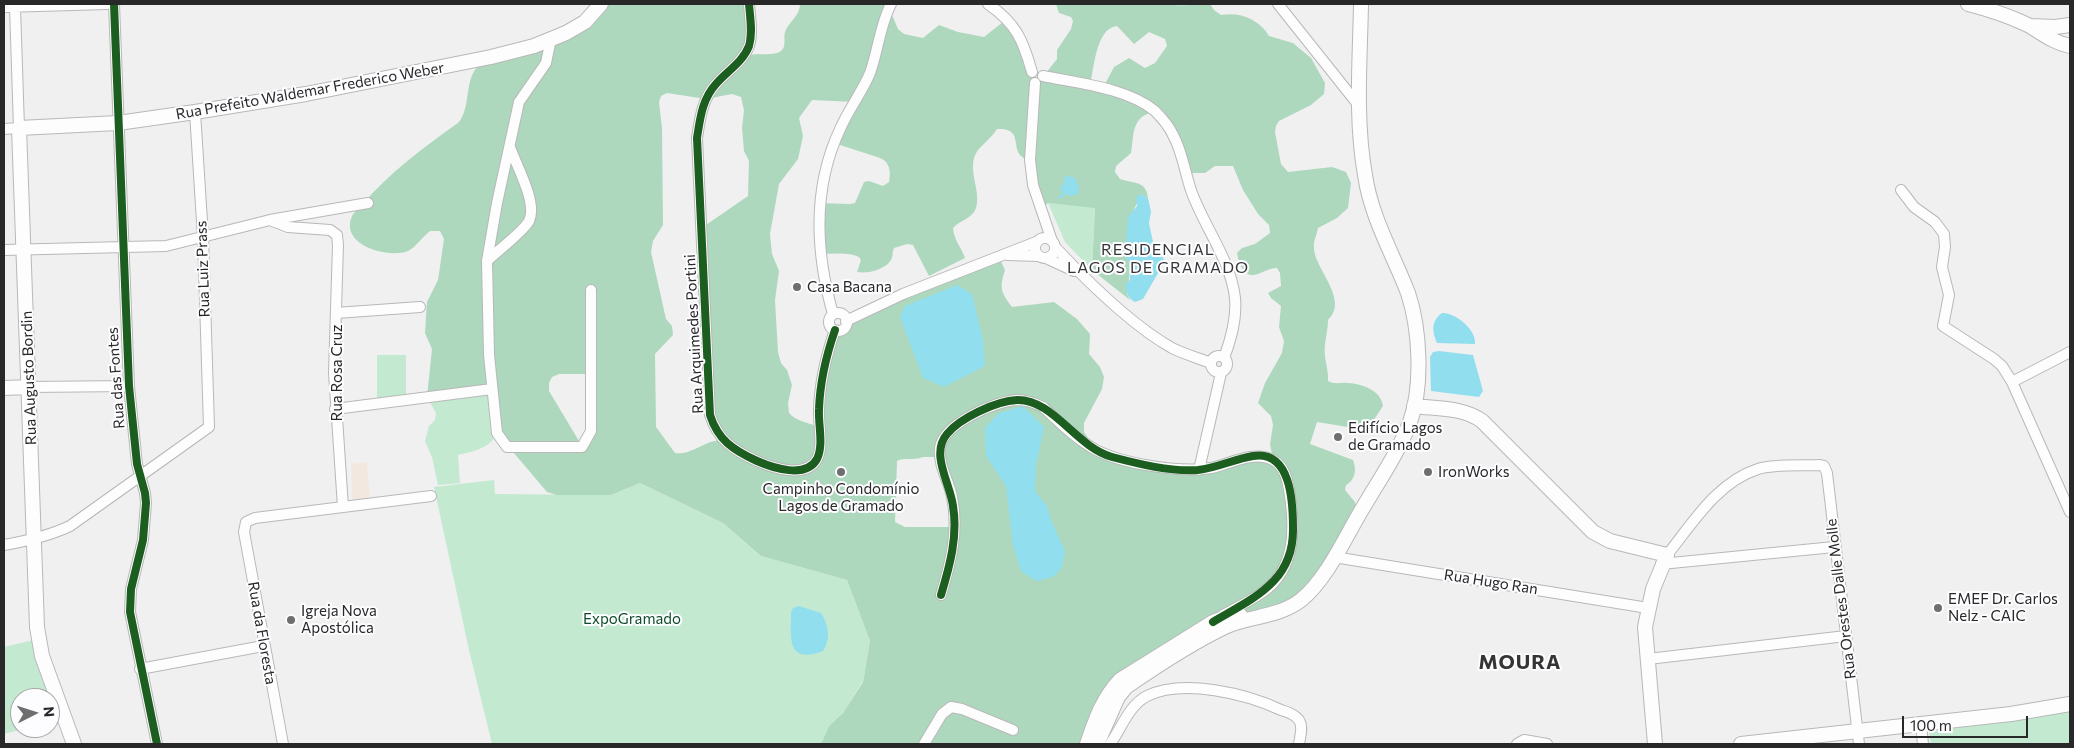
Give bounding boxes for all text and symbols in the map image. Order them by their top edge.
street label: Rua Prefeito Waldemar Frederico Weber [174,58,446,124]
street label: Rua Luiz Prass [192,220,214,318]
district label: RESIDENCIAL LAGOS DE GRAMADO [1065,240,1251,278]
street label: Rua Arquimedes Portini [681,254,707,414]
place label: Casa Bacana [807,278,892,296]
marker: Casa Bacana [791,281,803,293]
street label: Rua Augusto Bordin [18,311,40,445]
street label: Rua Rosa Cruz [328,324,346,422]
street label: Rua das Fontes [103,327,129,429]
place label: Edifício Lagos de Gramado [1348,419,1442,454]
marker: Edifício Lagos de Gramado [1332,431,1344,443]
place label: IronWorks [1438,463,1510,481]
marker: Campinho Condomínio Lagos de Gramado [835,466,847,478]
marker: IronWorks [1422,466,1434,478]
place label: Campinho Condomínio Lagos de Gramado [763,480,919,515]
street label: Rua Orestes Dalle Molle [1822,518,1860,680]
street label: Rua Hugo Ran [1443,566,1539,598]
street label: Rua da Floresta [244,580,280,686]
place label: EMEF Dr. Carlos Nelz - CAIC [1948,590,2058,625]
place label: Igreja Nova Apostólica [301,602,377,637]
marker: EMEF Dr. Carlos Nelz - CAIC [1932,602,1944,614]
park label: ExpoGramado [583,610,681,628]
marker: Igreja Nova Apostólica [285,614,297,626]
district label: MOURA [1478,650,1562,674]
north arrow [10,688,60,738]
text: N [41,706,58,718]
scale bar [1904,706,2030,738]
text: 100 m [1910,716,1952,734]

